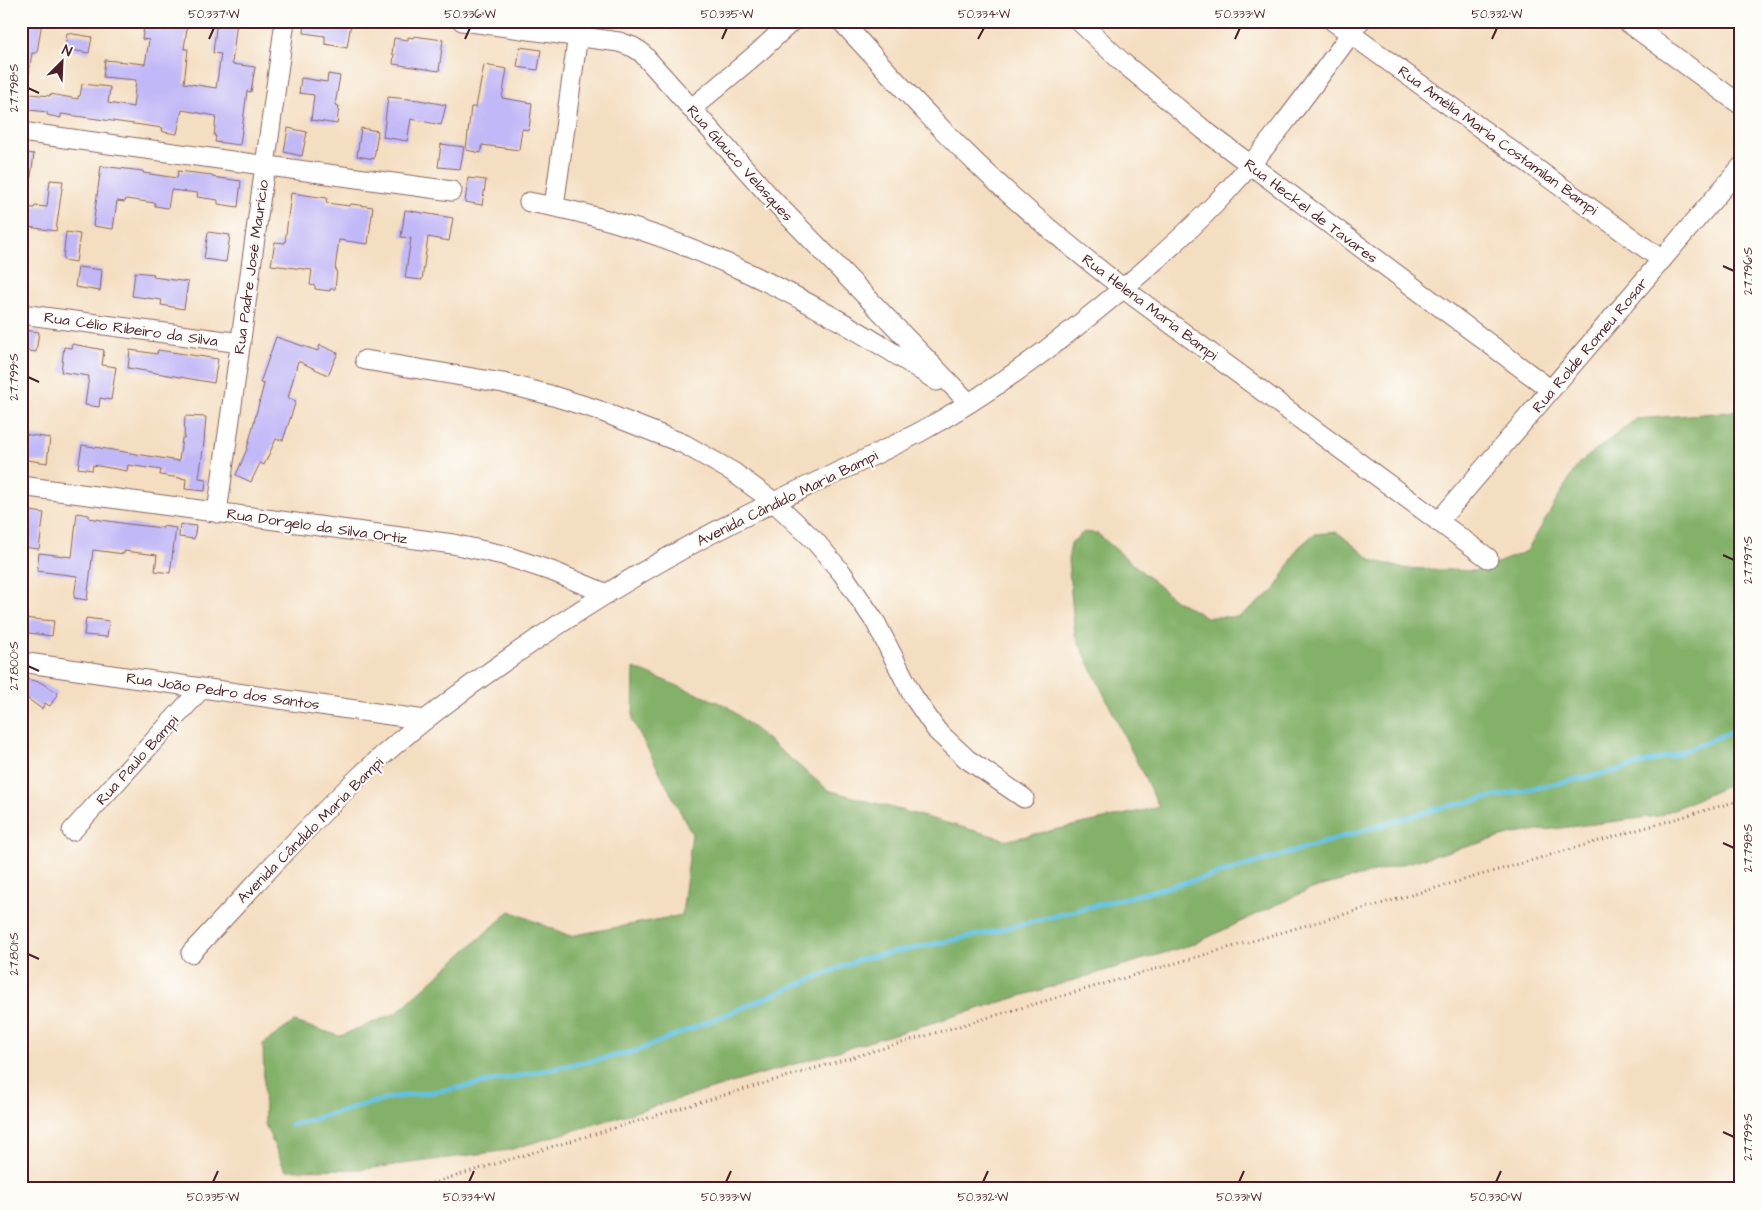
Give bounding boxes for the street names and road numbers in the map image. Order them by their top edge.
street label: Rua Amélia Maria Costamilan Bampi [1394,61,1602,220]
street label: Rua Glauco Velasques [682,101,798,226]
street label: Rua Heckel de Tavares [1240,154,1382,269]
street label: Rua Padre José Maurício [229,178,274,356]
street label: Rua Helena Maria Bampi [1077,249,1223,366]
street label: Rua Rolde Romeu Rosar [1528,273,1653,417]
street label: Rua Célio Ribeiro da Silva [43,307,220,352]
street label: Avenida Cândido Maria Bampi [693,445,882,552]
street label: Rua Dorgelo da Silva Ortiz [225,503,409,551]
street label: Rua João Pedro dos Santos [125,668,321,716]
street label: Rua Paulo Bampi [91,710,184,810]
street label: Avenida Cândido Maria Bampi [232,752,389,908]

